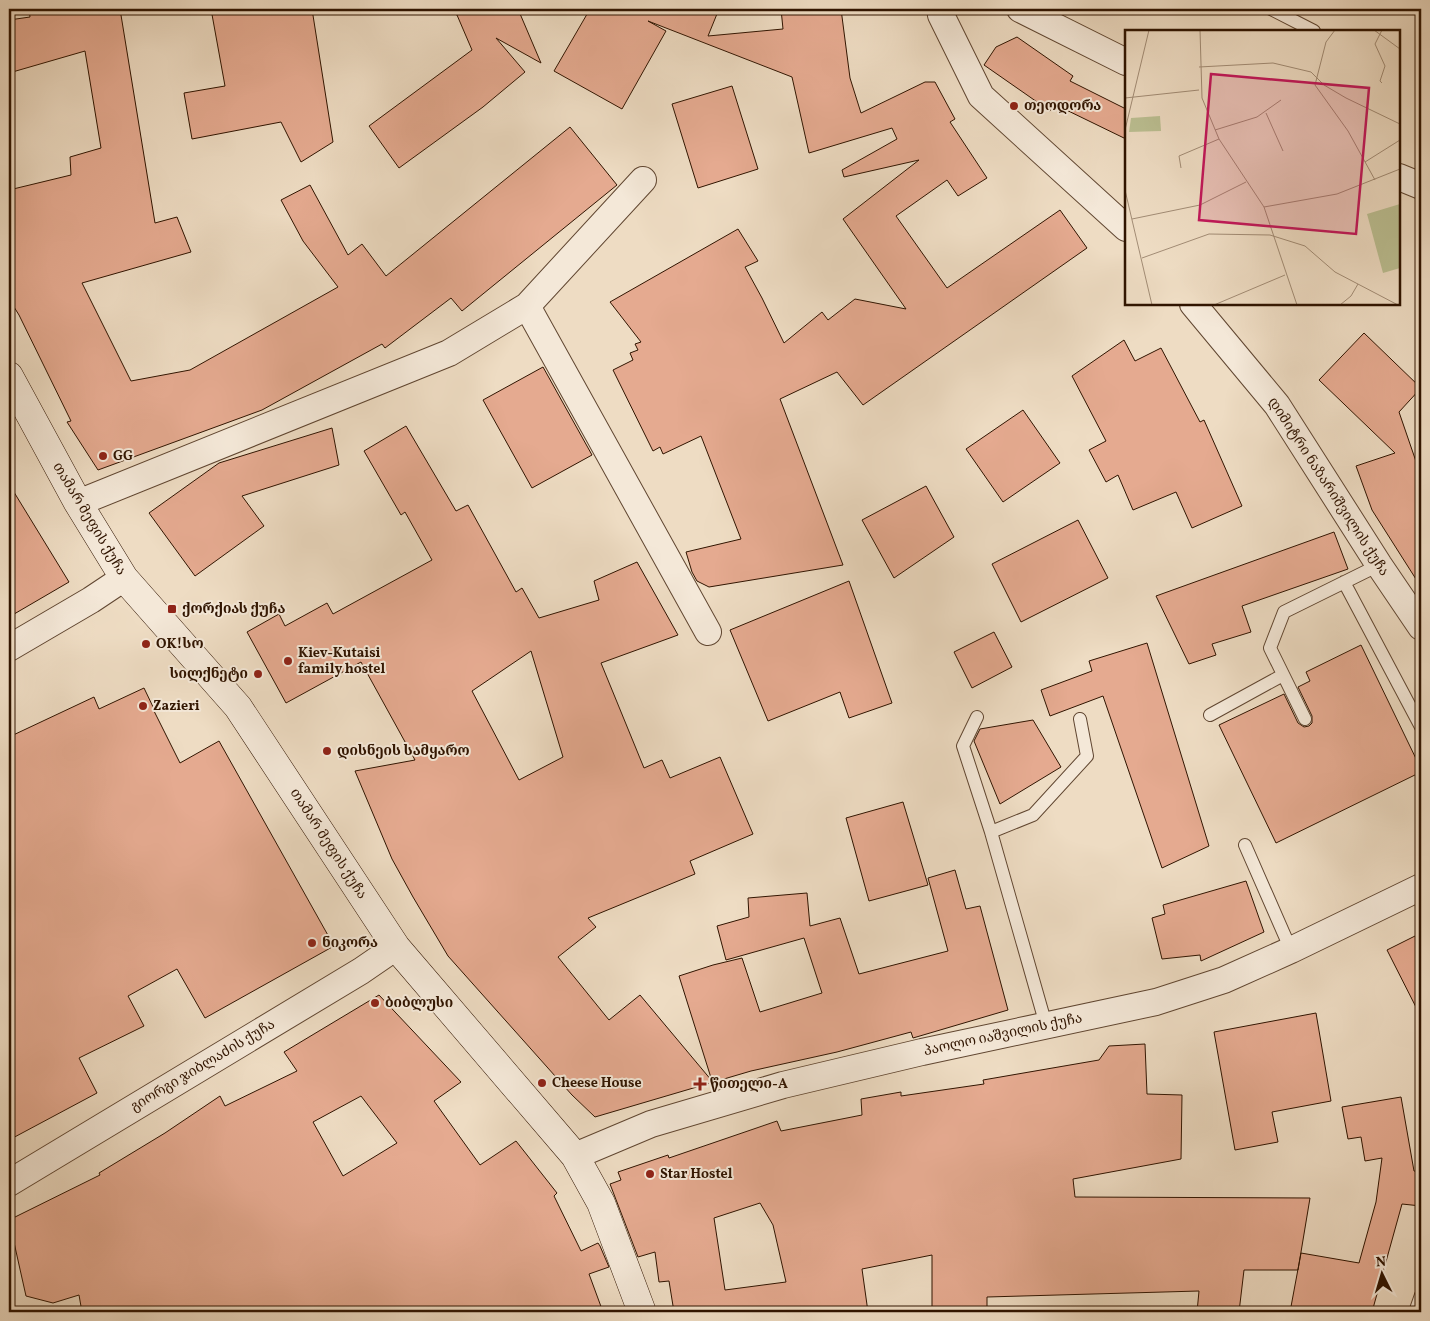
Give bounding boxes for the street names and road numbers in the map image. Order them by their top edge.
street label: დიმიტრი ნაზარიშვილის ქუჩა [1263,394,1393,580]
street label: თამარ მეფის ქუჩა [48,459,130,579]
street label: თამარ მეფის ქუჩა [285,785,371,903]
street label: პაოლო იაშვილის ქუჩა [922,1009,1084,1061]
street label: გიორგი ჯიბლაძის ქუჩა [127,1015,279,1117]

